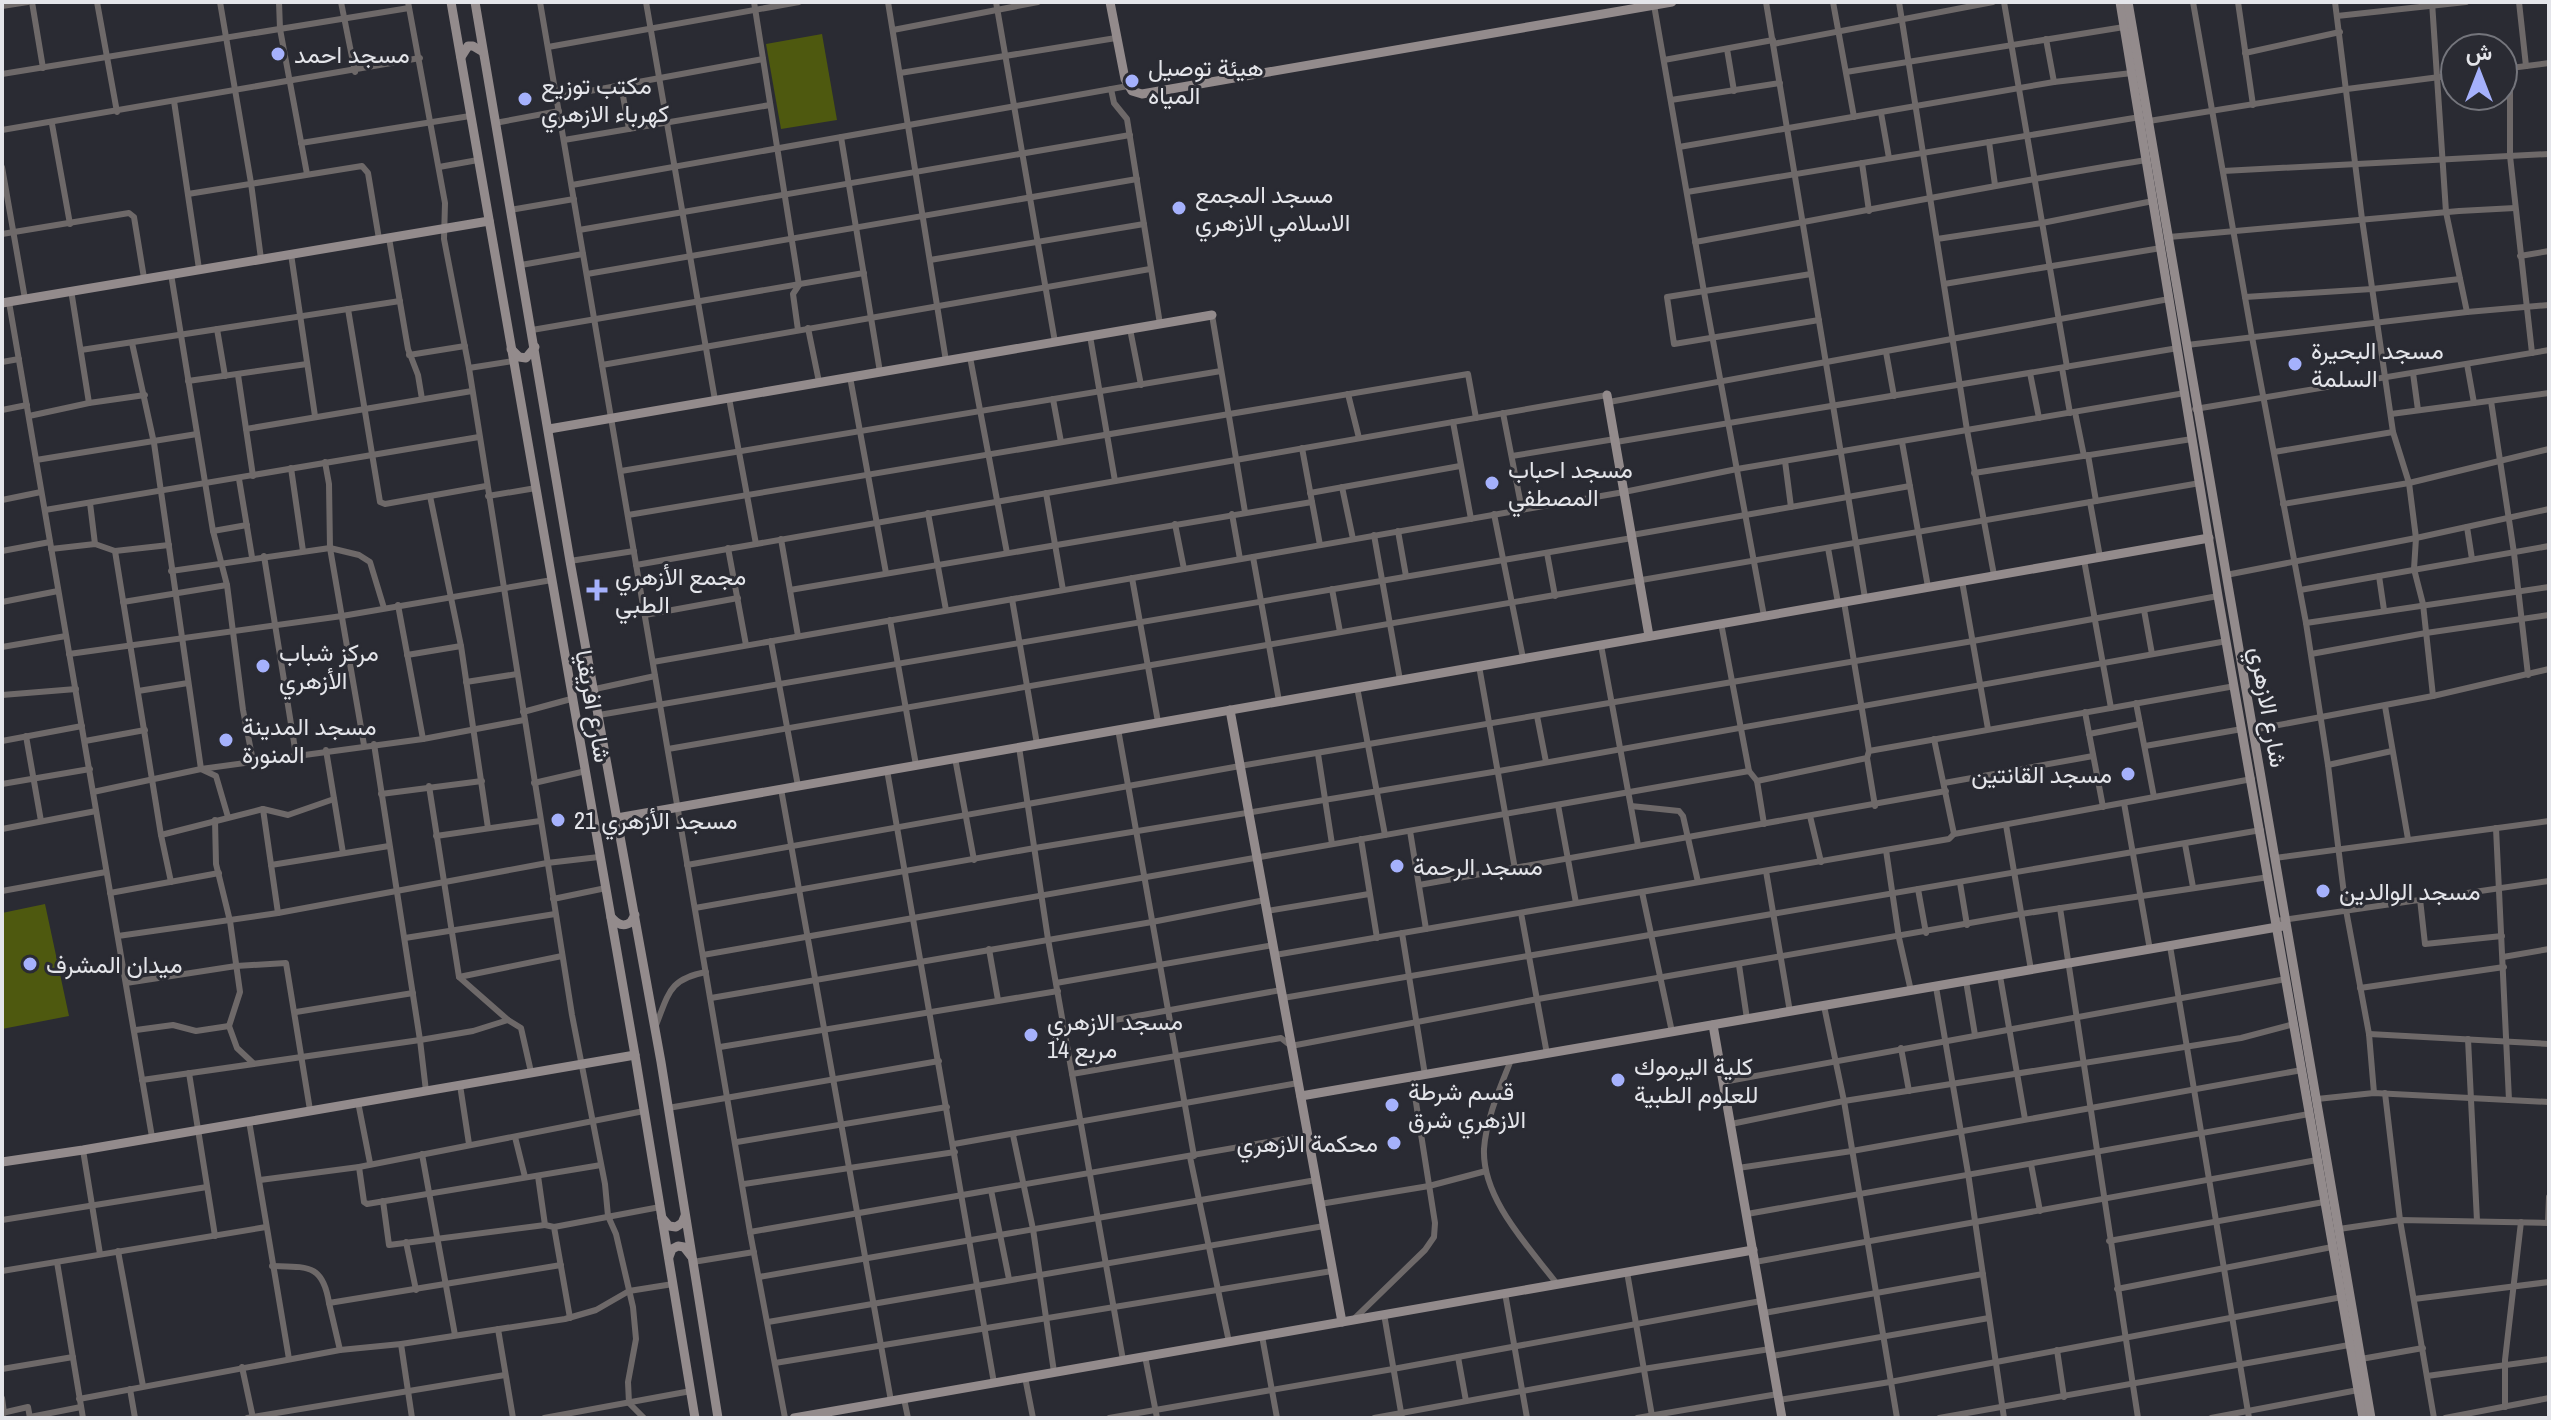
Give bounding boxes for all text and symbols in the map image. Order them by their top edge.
north arrow [2439,32,2519,112]
text: ش [2466,37,2492,67]
place label: مسجد احمد [294,38,410,70]
marker: مسجد احمد [269,45,287,63]
place label: هيئة توصيل المياه [1148,51,1264,111]
place label: مكتب توزيع كهرباء الازهري [541,69,669,133]
marker: هيئة توصيل المياه [1123,72,1141,90]
marker: مكتب توزيع كهرباء الازهري [516,90,534,108]
place label: مسجد المجمع الاسلامي الازهري [1195,178,1350,242]
marker: مسجد المجمع الاسلامي الازهري [1170,199,1188,217]
place label: مسجد البحيرة السلمة [2311,334,2444,394]
marker: مسجد البحيرة السلمة [2286,355,2304,373]
place label: مسجد احباب المصطفي [1508,453,1633,517]
marker: مسجد احباب المصطفي [1483,474,1501,492]
place label: مجمع الأزهري الطبي [615,560,746,624]
marker: مجمع الأزهري الطبي [586,579,608,601]
place label: مركز شباب الأزهري [279,636,379,700]
street label: شارع الازهري [2239,644,2295,771]
street label: شارع افريقيا [567,647,620,765]
marker: مركز شباب الأزهري [254,657,272,675]
place label: مسجد المدينة المنورة [242,710,377,770]
marker: مسجد المدينة المنورة [217,731,235,749]
place label: مسجد القانتين [1971,758,2112,790]
marker: مسجد القانتين [2119,765,2137,783]
place label: مسجد الأزهري 21 [574,804,737,840]
marker: مسجد الأزهري 21 [549,811,567,829]
place label: مسجد الرحمة [1413,850,1543,882]
marker: مسجد الرحمة [1388,857,1406,875]
place label: مسجد الوالدين [2339,875,2481,907]
marker: مسجد الوالدين [2314,882,2332,900]
place label: ميدان المشرف [46,948,182,980]
marker: ميدان المشرف [21,955,39,973]
place label: مسجد الازهري مربع 14 [1047,1005,1183,1067]
marker: مسجد الازهري مربع 14 [1022,1026,1040,1044]
place label: كلية اليرموك للعلوم الطبية [1634,1050,1758,1111]
marker: كلية اليرموك للعلوم الطبية [1609,1071,1627,1089]
place label: قسم شرطة الازهري شرق [1408,1075,1526,1139]
marker: قسم شرطة الازهري شرق [1383,1096,1401,1114]
place label: محكمة الازهري [1236,1127,1378,1163]
marker: محكمة الازهري [1385,1134,1403,1152]

